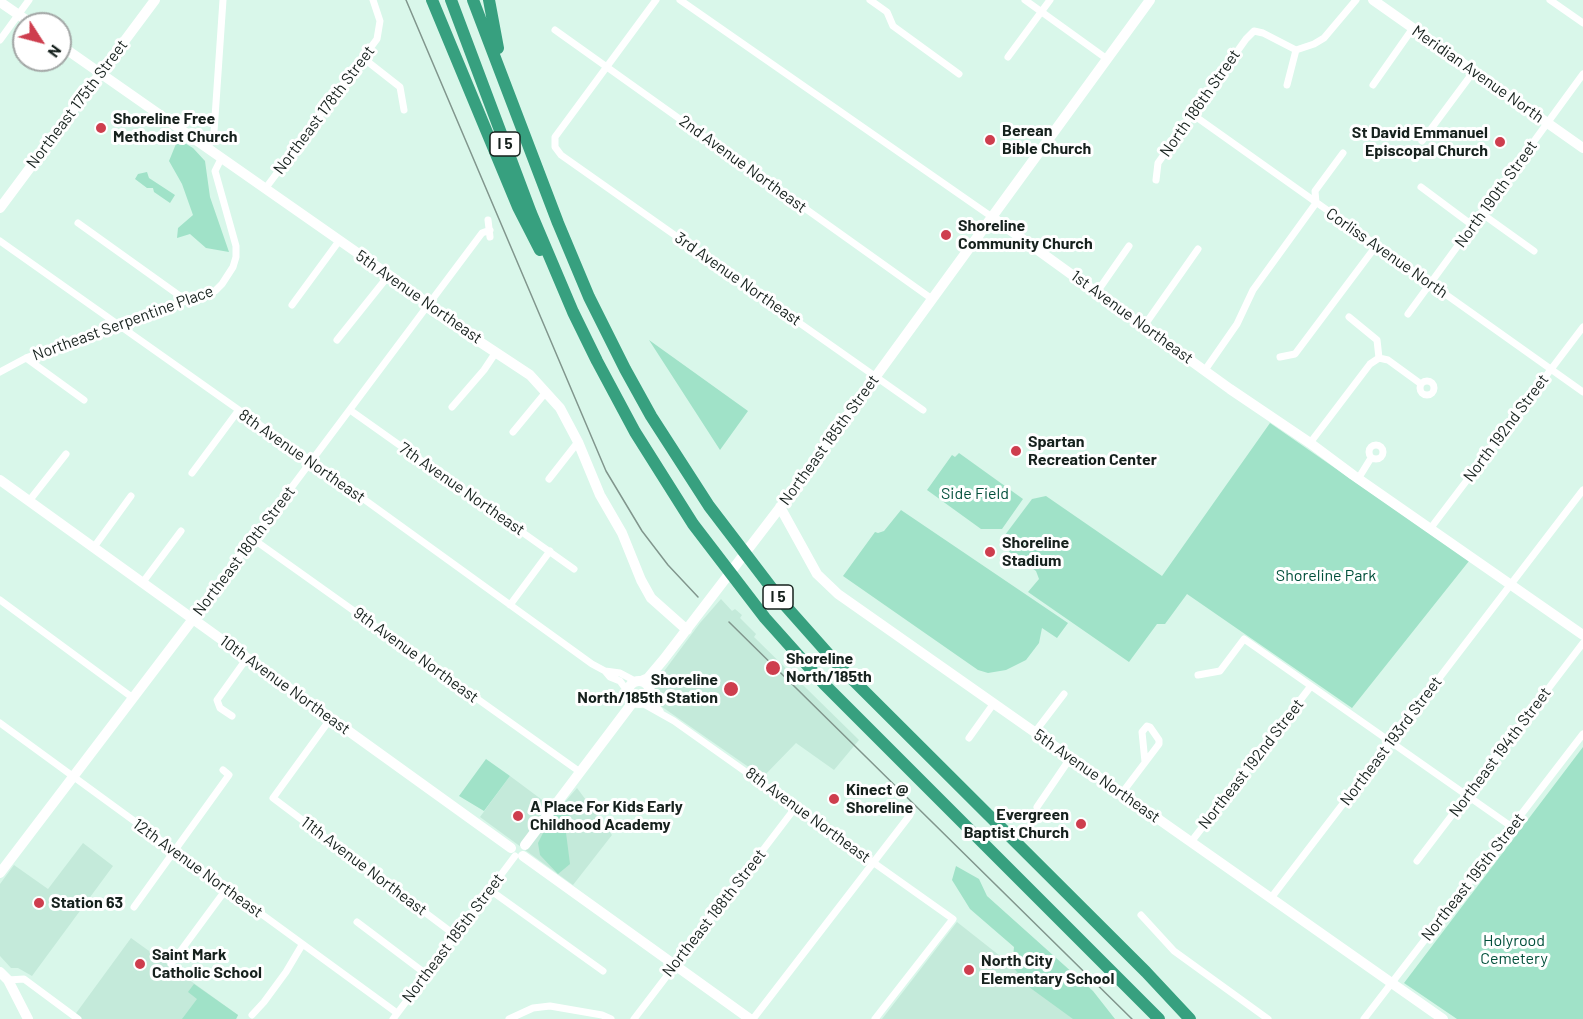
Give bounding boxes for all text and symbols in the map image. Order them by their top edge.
north arrow [12,12,72,72]
street label: Meridian Avenue North [1408,21,1548,127]
street label: Northeast 175th Street [22,36,132,172]
street label: Northeast 178th Street [269,42,379,178]
street label: North 186th Street [1156,46,1244,160]
place label: Shoreline Free Methodist Church [113,109,238,147]
street label: 2nd Avenue Northeast [675,111,811,217]
marker: Shoreline Free Methodist Church [94,121,108,135]
place label: Berean Bible Church [1002,121,1091,159]
place label: St David Emmanuel Episcopal Church [1352,123,1488,161]
road number: I 5 [490,132,520,156]
marker: Berean Bible Church [983,133,997,147]
marker: St David Emmanuel Episcopal Church [1493,135,1507,149]
street label: North 190th Street [1451,137,1541,251]
street label: Corliss Avenue North [1322,204,1452,302]
place label: Shoreline Community Church [958,216,1093,254]
street label: 3rd Avenue Northeast [671,228,805,330]
marker: Shoreline Community Church [939,228,953,242]
street label: 5th Avenue Northeast [352,246,486,348]
street label: 1st Avenue Northeast [1067,266,1197,368]
street label: Northeast Serpentine Place [30,281,216,365]
street label: North 192nd Street [1459,370,1553,486]
street label: Northeast 185th Street [775,371,883,509]
street label: 8th Avenue Northeast [235,405,369,507]
place label: Spartan Recreation Center [1028,432,1157,470]
street label: 7th Avenue Northeast [395,438,529,540]
marker: Spartan Recreation Center [1009,444,1023,458]
street label: Northeast 180th Street [189,482,299,620]
park label: Side Field [941,484,1009,504]
place label: Shoreline Stadium [1002,533,1069,571]
marker: Shoreline Stadium [983,545,997,559]
park label: Shoreline Park [1276,566,1376,586]
road number: I 5 [763,585,793,609]
street label: 9th Avenue Northeast [350,603,482,707]
street label: 10th Avenue Northeast [216,631,354,739]
place label: Shoreline North/185th [786,649,872,687]
marker: Shoreline North/185th [764,659,782,677]
place label: Shoreline North/185th Station [577,670,718,708]
street label: Northeast 193rd Street [1336,673,1446,809]
marker: Shoreline North/185th Station [722,680,740,698]
street label: Northeast 194th Street [1445,683,1555,821]
street label: Northeast 192nd Street [1194,695,1308,833]
street label: 5th Avenue Northeast [1030,725,1164,827]
street label: 8th Avenue Northeast [742,763,874,867]
place label: Kinect @ Shoreline [846,780,913,818]
marker: Kinect @ Shoreline [827,792,841,806]
place label: A Place For Kids Early Childhood Academy [530,797,683,835]
place label: Evergreen Baptist Church [964,805,1069,843]
marker: A Place For Kids Early Childhood Academy [511,809,525,823]
street label: Northeast 195th Street [1417,809,1529,945]
street label: 11th Avenue Northeast [297,812,431,920]
street label: 12th Avenue Northeast [129,814,267,922]
marker: Evergreen Baptist Church [1074,817,1088,831]
street label: Northeast 188th Street [658,845,770,981]
street label: Northeast 185th Street [398,870,508,1006]
place label: Station 63 [51,893,123,913]
marker: Station 63 [32,896,46,910]
park label: Holyrood Cemetery [1480,931,1548,969]
place label: Saint Mark Catholic School [152,945,262,983]
place label: North City Elementary School [981,951,1114,989]
marker: Saint Mark Catholic School [133,957,147,971]
marker: North City Elementary School [962,963,976,977]

